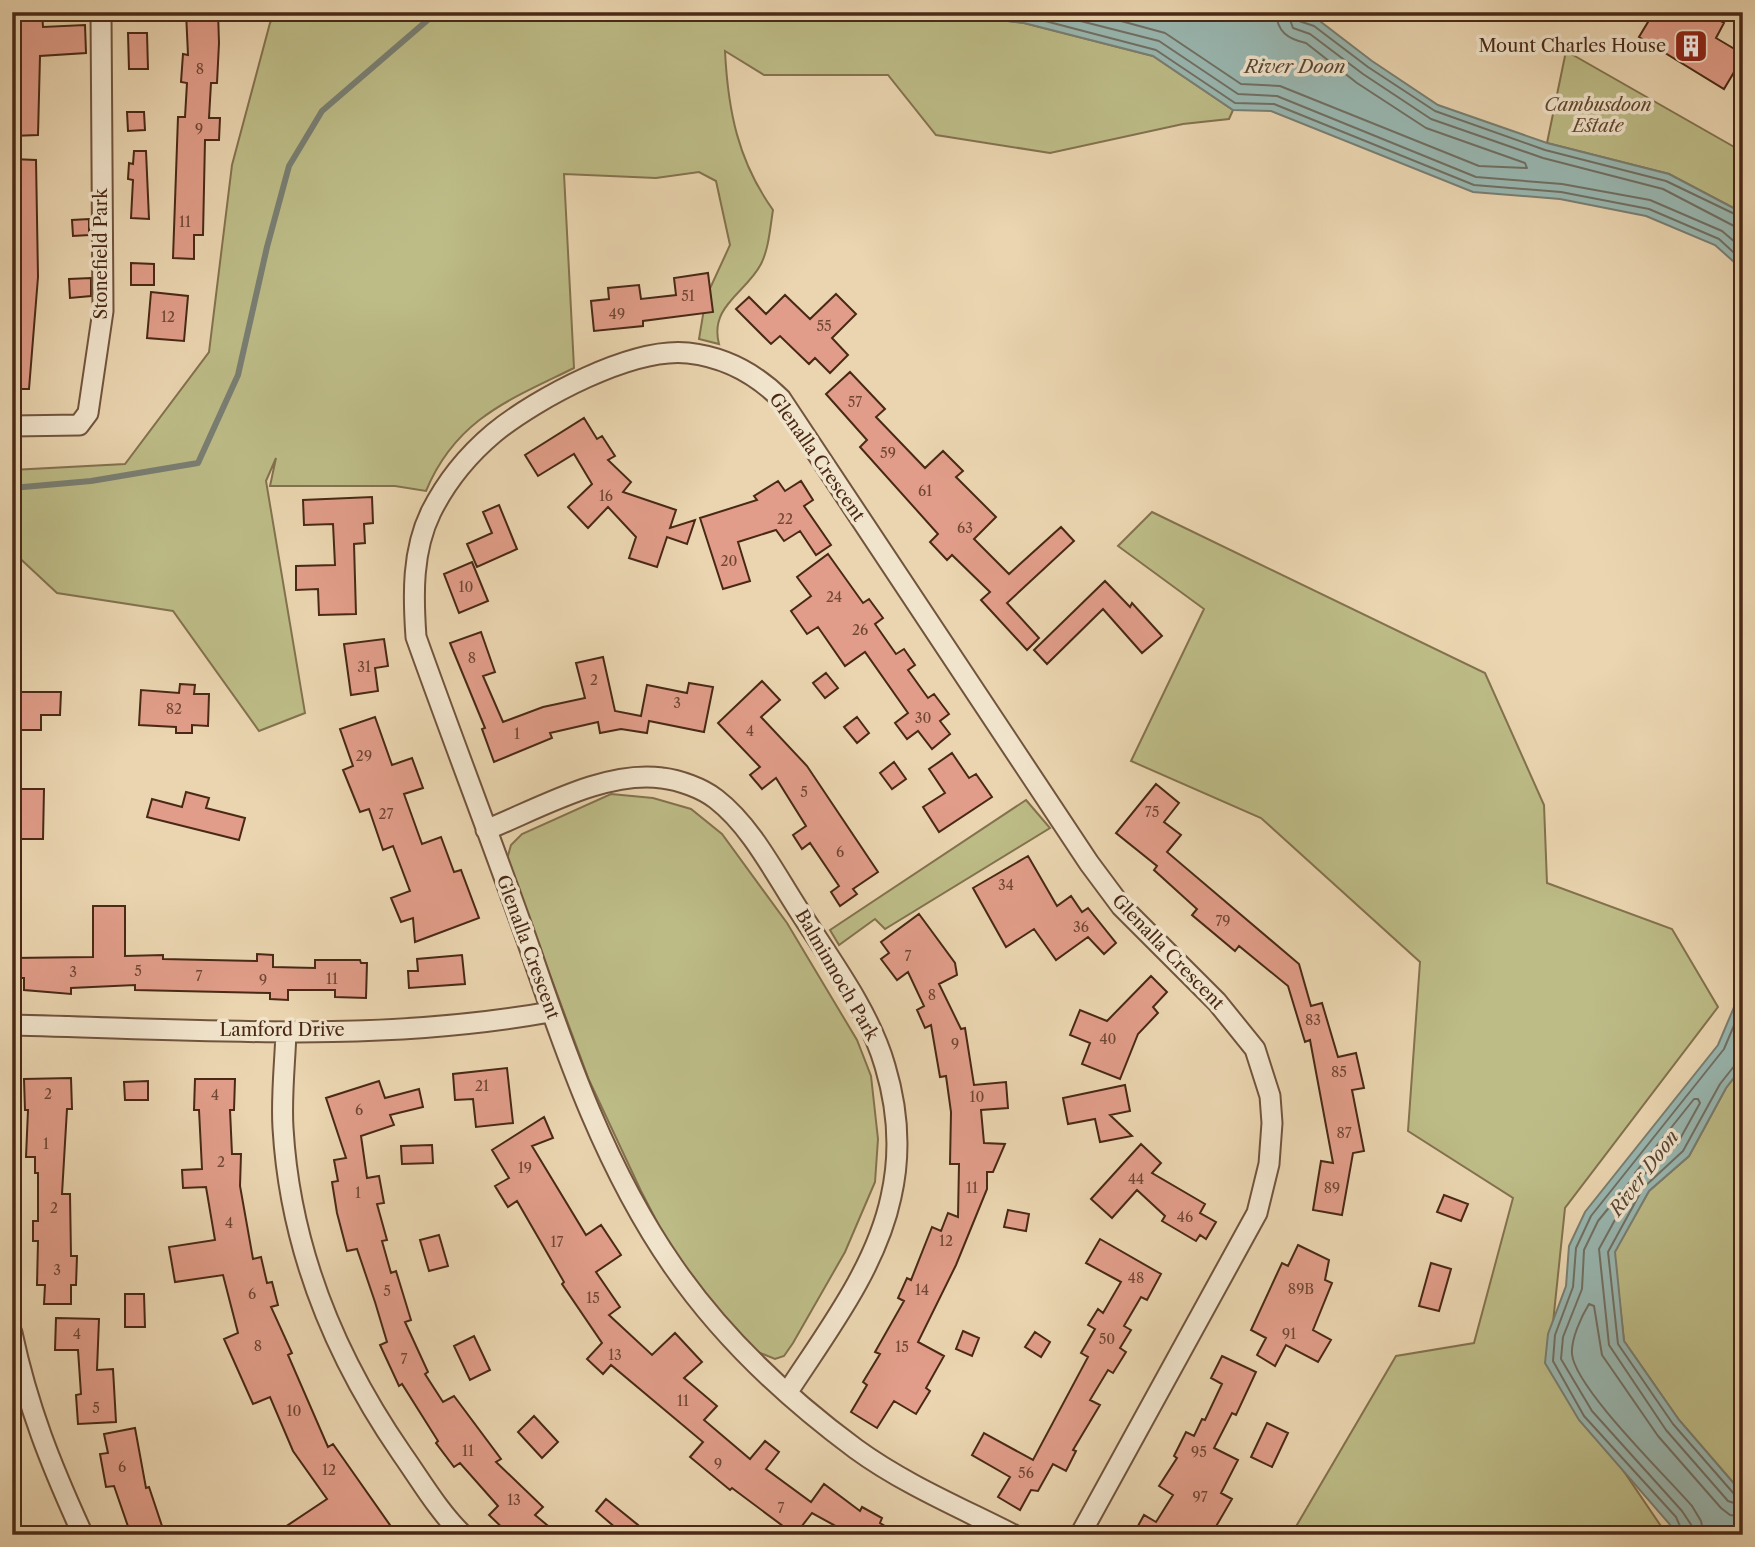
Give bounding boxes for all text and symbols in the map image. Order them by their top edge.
building icon: Mount Charles House [1672,27,1710,65]
place label: Mount Charles House [1478,35,1666,57]
water label: River Doon [1243,55,1345,78]
house number: 8 [196,60,204,78]
park label: Cambusdoon Estate [1544,94,1652,137]
house number: 9 [195,120,203,138]
street label: Stonefield Park [90,187,112,320]
house number: 11 [179,213,191,231]
house number: 51 [681,287,695,305]
house number: 49 [609,305,625,323]
house number: 12 [161,308,175,326]
house number: 55 [816,317,832,335]
street label: Glenalla Crescent [764,389,870,526]
house number: 57 [848,393,862,411]
house number: 59 [880,444,896,462]
house number: 61 [918,482,932,500]
house number: 16 [599,487,613,505]
house number: 22 [777,510,793,528]
house number: 63 [957,519,973,537]
house number: 20 [721,552,738,570]
house number: 10 [459,578,473,596]
house number: 24 [826,588,842,606]
house number: 26 [852,621,868,639]
house number: 8 [468,649,476,667]
house number: 31 [357,658,371,676]
house number: 2 [590,671,598,689]
house number: 3 [673,694,681,712]
house number: 82 [166,700,182,718]
house number: 30 [915,709,931,727]
house number: 4 [746,722,754,740]
house number: 1 [514,725,520,743]
house number: 29 [356,747,372,765]
house number: 5 [800,783,808,801]
house number: 75 [1145,803,1159,821]
house number: 27 [379,805,394,823]
house number: 6 [836,843,844,861]
street label: Glenalla Crescent [492,872,565,1023]
house number: 34 [998,876,1014,894]
street label: Glenalla Crescent [1107,890,1229,1015]
street label: Balminnoch Park [791,905,884,1046]
house number: 79 [1215,912,1231,930]
house number: 36 [1073,918,1089,936]
house number: 7 [905,947,912,965]
house number: 5 [134,962,142,980]
house number: 3 [69,963,77,981]
house number: 7 [196,967,203,985]
house number: 11 [326,970,338,988]
house number: 9 [259,971,267,989]
house number: 8 [928,986,936,1004]
house number: 83 [1305,1011,1321,1029]
street label: Lamford Drive [219,1019,345,1041]
house number: 40 [1100,1030,1117,1048]
house number: 9 [951,1035,959,1053]
house number: 85 [1331,1063,1347,1081]
house number: 21 [475,1077,489,1095]
house number: 2 [44,1085,52,1103]
house number: 4 [211,1086,219,1104]
house number: 10 [970,1088,984,1106]
house number: 6 [355,1101,363,1119]
house number: 87 [1336,1124,1352,1142]
water label: River Doon [1603,1126,1684,1222]
house number: 1 [43,1135,49,1153]
house number: 2 [217,1153,225,1171]
house number: 19 [518,1159,532,1177]
house number: 44 [1128,1170,1144,1188]
house number: 11 [966,1179,978,1197]
house number: 89 [1324,1179,1340,1197]
house number: 1 [355,1184,361,1202]
house number: 2 [50,1199,58,1217]
house number: 46 [1177,1208,1193,1226]
house number: 4 [225,1214,233,1232]
house number: 12 [939,1232,953,1250]
house number: 17 [551,1233,563,1251]
house number: 3 [53,1261,61,1279]
house number: 48 [1128,1269,1144,1287]
house number: 89B [1288,1280,1314,1298]
house number: 14 [915,1281,929,1299]
house number: 5 [383,1282,391,1300]
house number: 6 [248,1285,256,1303]
house number: 15 [586,1289,600,1307]
house number: 4 [73,1325,81,1343]
house number: 91 [1282,1325,1296,1343]
house number: 50 [1099,1330,1115,1348]
house number: 8 [254,1337,262,1355]
house number: 15 [895,1338,909,1356]
house number: 13 [608,1346,622,1364]
house number: 7 [401,1350,408,1368]
house number: 11 [677,1392,689,1410]
house number: 5 [92,1399,100,1417]
house number: 10 [287,1402,301,1420]
house number: 11 [462,1442,474,1460]
house number: 95 [1191,1443,1207,1461]
house number: 9 [714,1455,722,1473]
house number: 6 [118,1458,126,1476]
house number: 12 [322,1461,336,1479]
house number: 56 [1018,1464,1034,1482]
house number: 97 [1192,1488,1208,1506]
house number: 13 [507,1491,521,1509]
house number: 7 [778,1499,785,1517]

